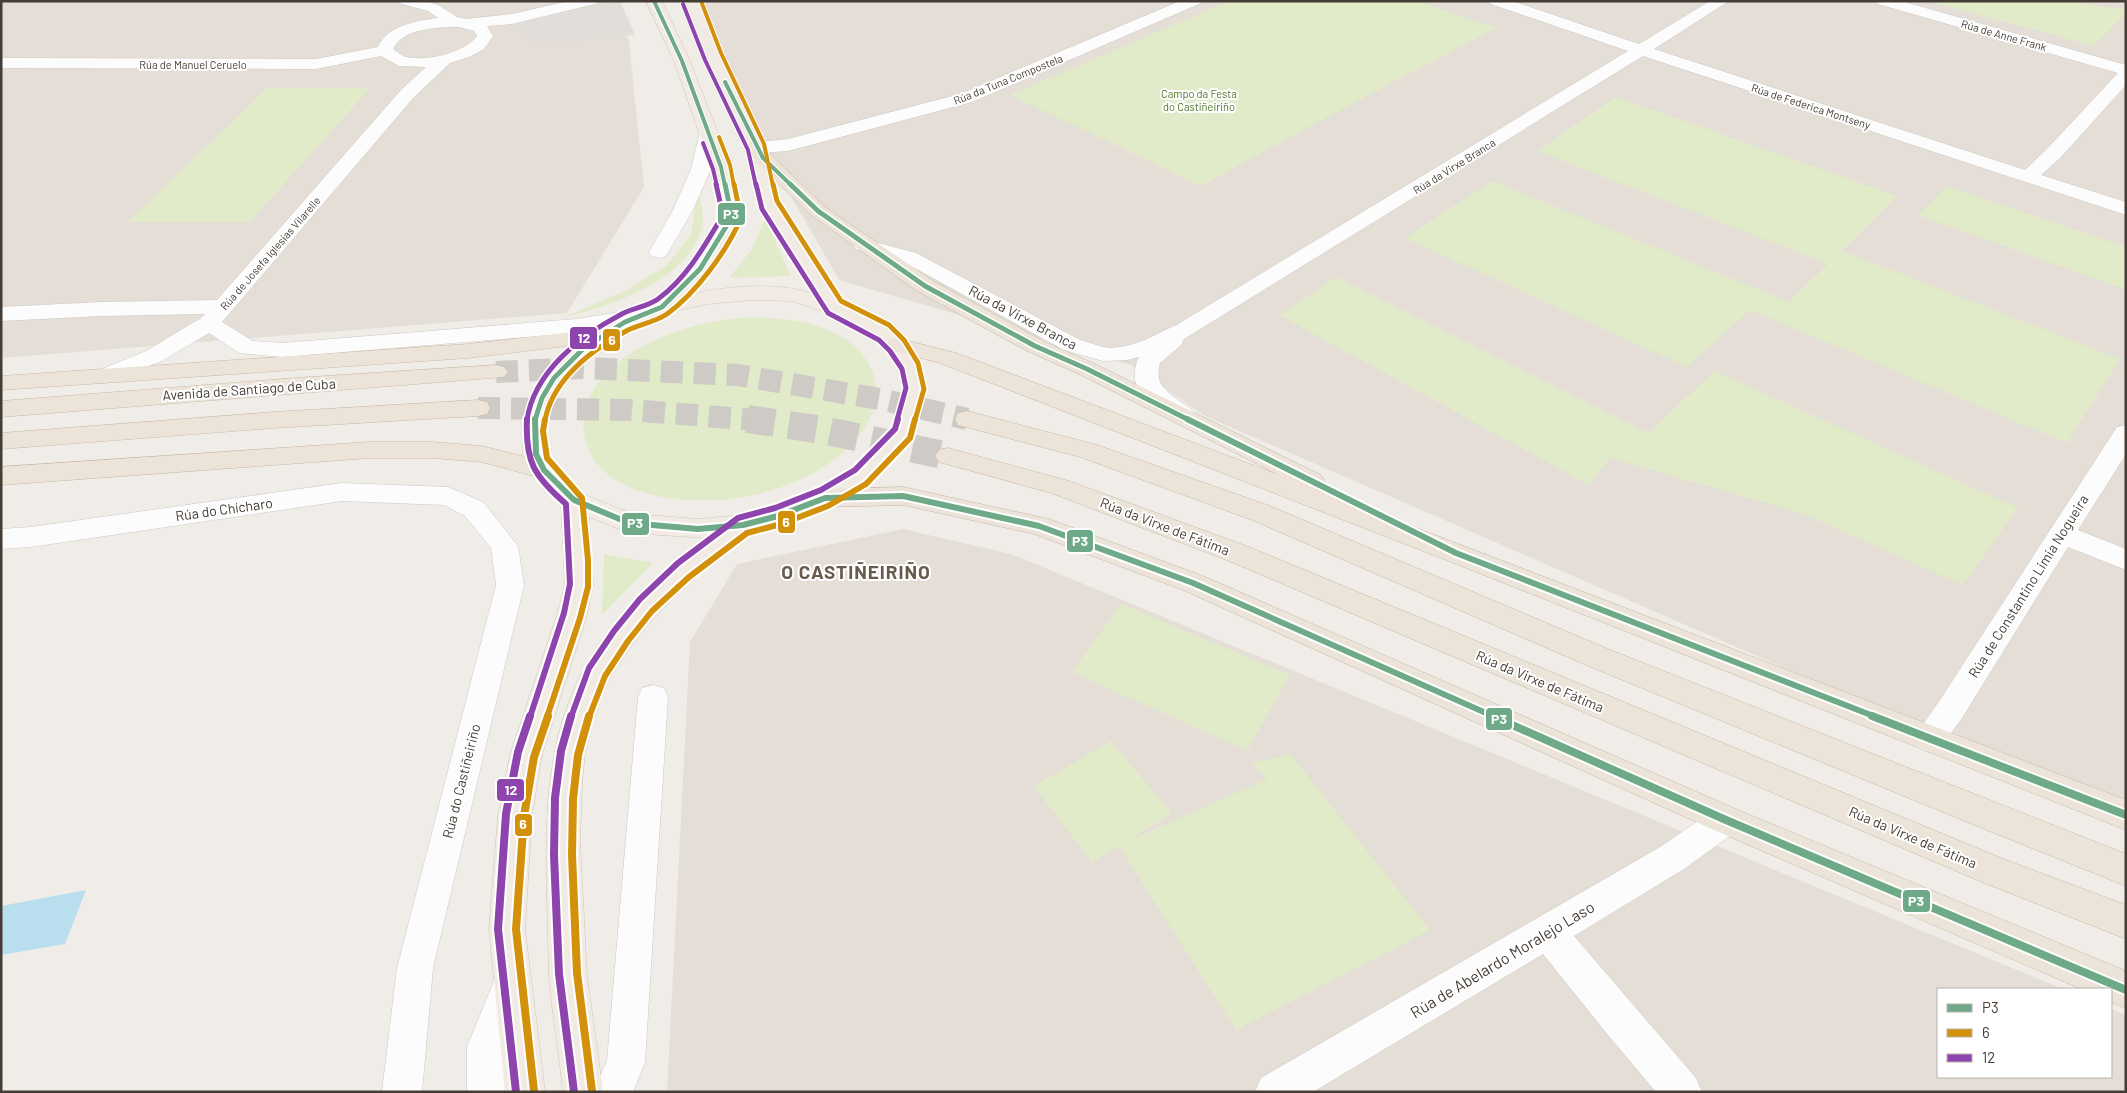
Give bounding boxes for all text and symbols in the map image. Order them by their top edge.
street label: Rúa de Anne Frank [1960,17,2049,54]
street label: Rúa da Tuna Compostela [951,51,1065,107]
street label: Rúa de Manuel Ceruelo [139,58,247,71]
street label: Rúa de Federica Montseny [1750,81,1872,131]
park label: Campo da Festa do Castiñeiriño [1161,87,1237,113]
street label: Rúa da Virxe Branca [1411,135,1497,197]
street label: Rúa de Josefa Iglesias Vilarelle [217,194,323,312]
line badge: P3 [717,202,746,226]
text: P3 [723,205,739,222]
street label: Rúa da Virxe Branca [966,281,1080,353]
line badge: 12 [569,326,598,350]
line badge: 6 [602,328,621,352]
text: 12 [578,329,591,346]
text: 6 [608,331,616,348]
street label: Avenida de Santiago de Cuba [162,374,336,404]
street label: Rúa de Constantino Limia Nogueira [1964,491,2092,681]
street label: Rúa da Virxe de Fátima [1098,493,1232,559]
street label: Rúa do Chícharo [174,494,274,524]
line badge: 6 [777,510,796,534]
line badge: P3 [621,512,650,536]
text: 6 [782,513,790,530]
text: P3 [627,514,643,531]
line badge: P3 [1066,529,1094,553]
text: P3 [1072,532,1088,549]
district label: O CASTIÑEIRIÑO [781,560,931,583]
street label: Rúa da Virxe de Fátima [1474,646,1606,716]
line badge: P3 [1485,707,1513,731]
text: P3 [1491,710,1507,727]
street label: Rúa do Castiñeiriño [439,722,483,840]
line badge: 12 [496,778,525,802]
text: 12 [505,781,518,798]
street label: Rúa da Virxe de Fátima [1847,802,1979,872]
line badge: 6 [514,813,533,837]
text: 6 [519,815,527,832]
line badge: P3 [1902,889,1931,913]
text: P3 [1908,892,1924,909]
street label: Rúa de Abelardo Moralejo Laso [1407,896,1597,1022]
legend [1937,988,2112,1078]
text: P3 [1982,998,1999,1016]
text: 6 [1982,1023,1990,1041]
text: 12 [1982,1048,1995,1066]

